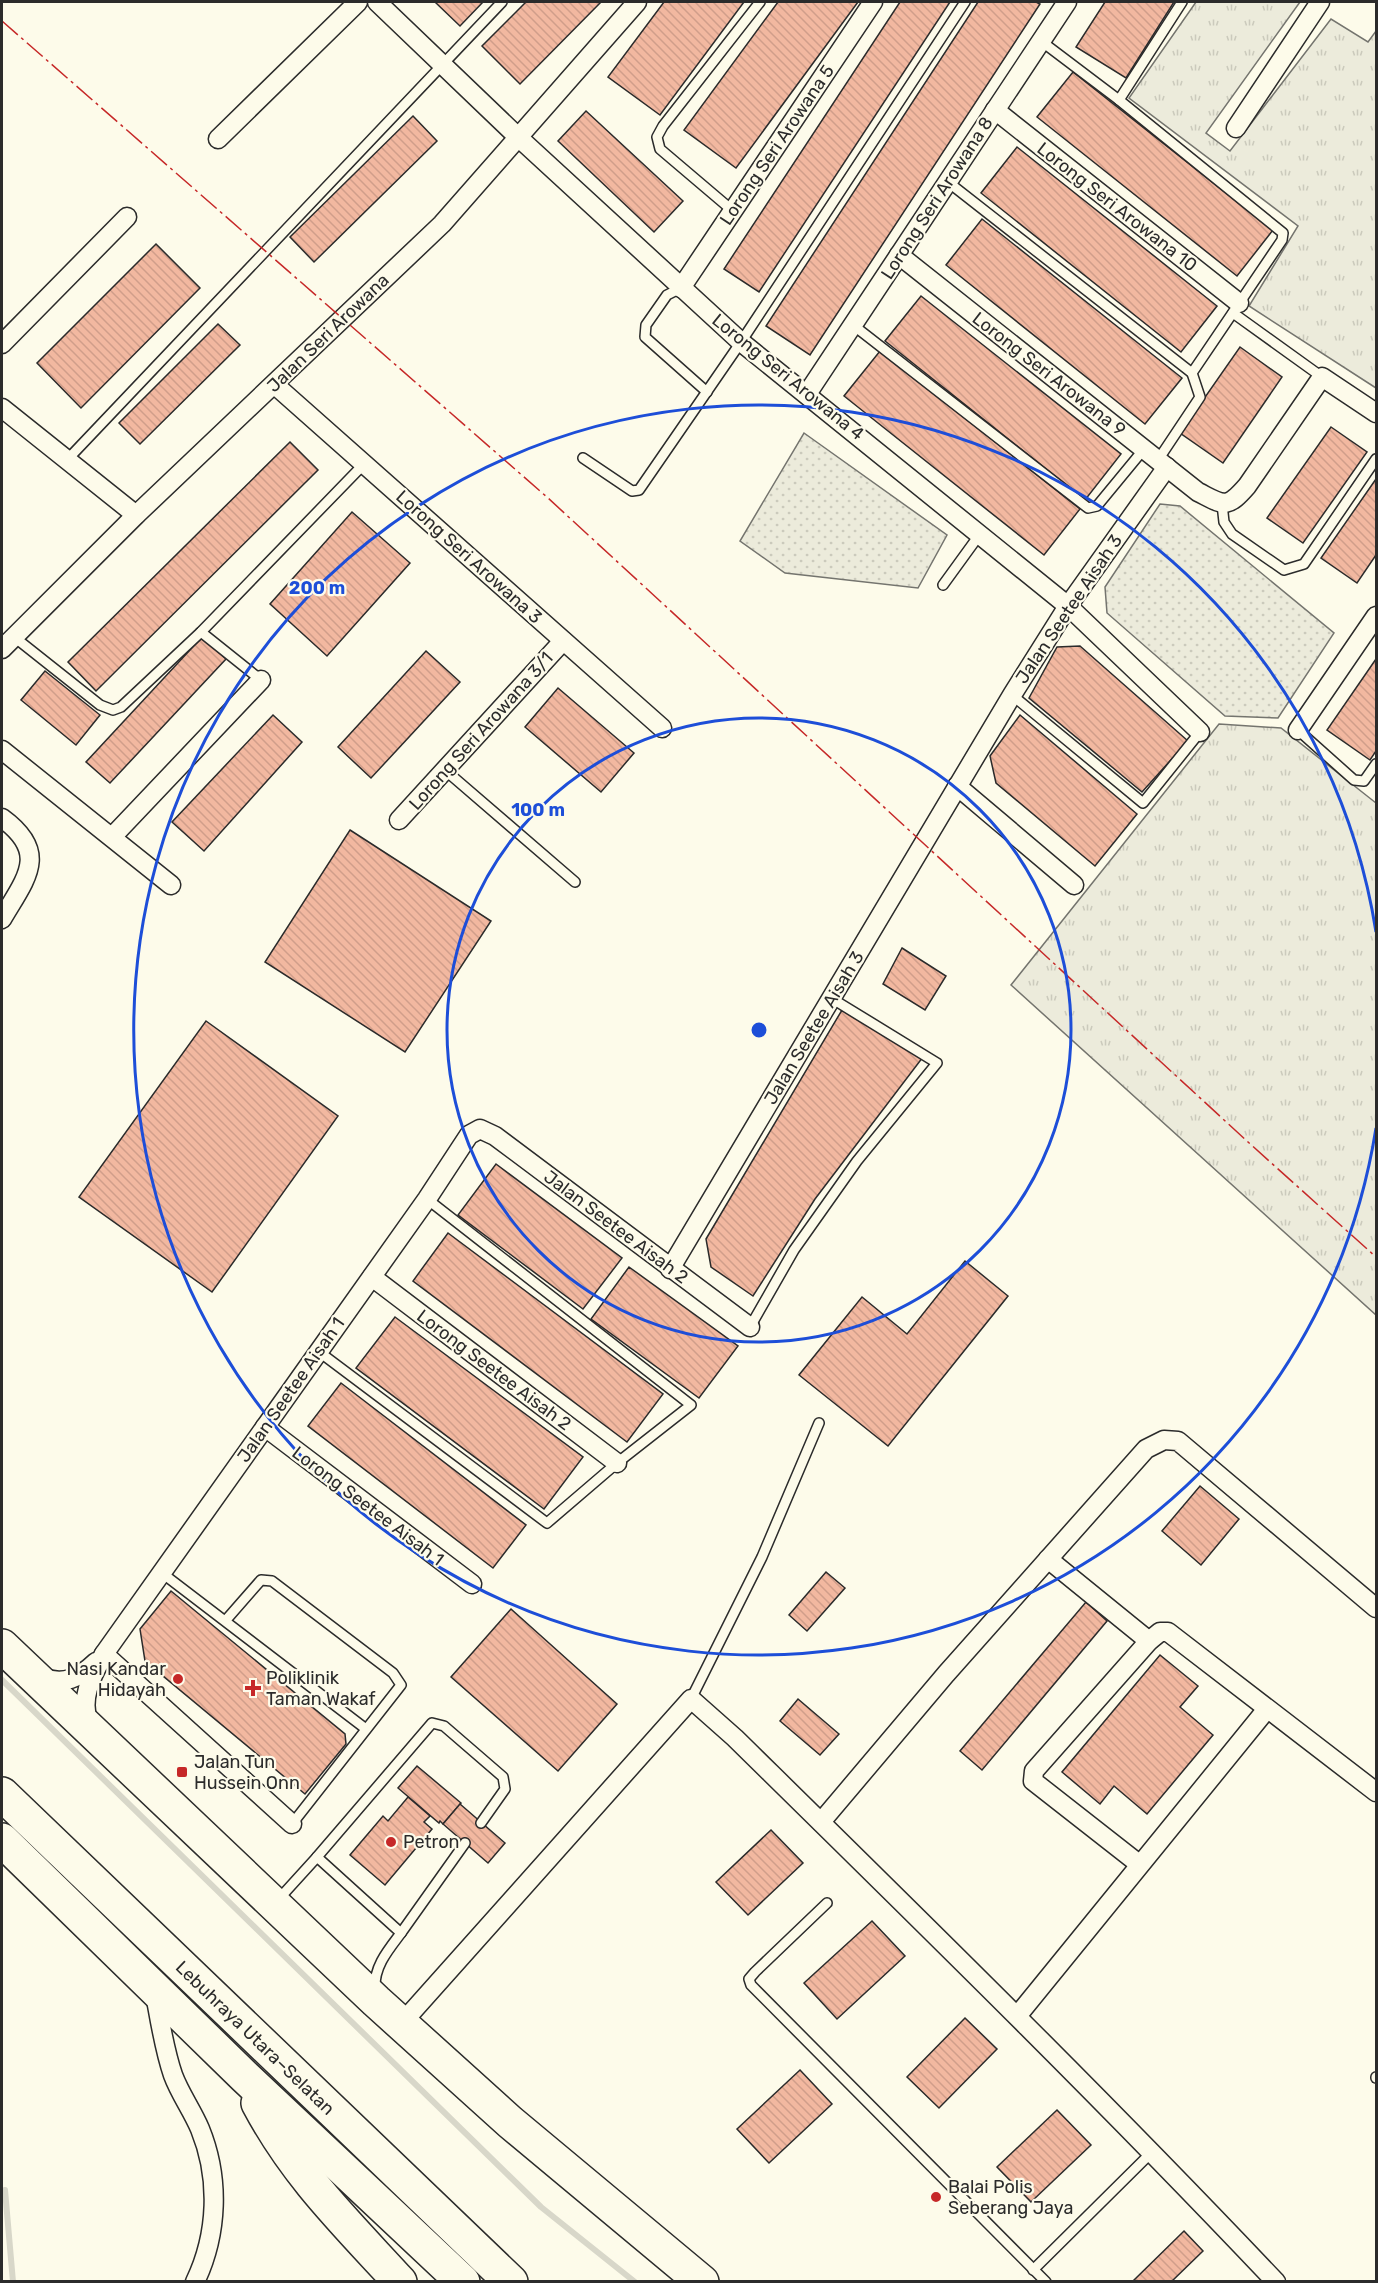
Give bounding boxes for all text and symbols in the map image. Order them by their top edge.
street label: Lorong Seri Arowana 5 [715,61,839,229]
street label: Lorong Seri Arowana 8 [876,113,998,283]
street label: Lorong Seri Arowana 10 [1033,138,1201,276]
street label: Jalan Seri Arowana [262,269,394,397]
street label: Lorong Seri Arowana 9 [968,307,1130,441]
street label: Lorong Seri Arowana 4 [708,309,868,445]
street label: Lorong Seri Arowana 3 [392,486,546,628]
street label: Jalan Seetee Aisah 3 [1011,530,1127,688]
text: 200 m [289,577,345,599]
street label: Lorong Seri Arowana 3/1 [404,647,558,815]
text: 100 m [511,799,565,821]
street label: Jalan Seetee Aisah 3 [759,947,869,1109]
centre of rings [749,1020,769,1040]
street label: Jalan Seetee Aisah 2 [540,1166,692,1288]
street label: Lorong Seetee Aisah 2 [413,1305,575,1435]
street label: Jalan Seetee Aisah 1 [233,1313,349,1467]
street label: Lorong Seetee Aisah 1 [288,1442,448,1570]
place label: Nasi Kandar Hidayah [67,1658,166,1701]
place label: Poliklinik Taman Wakaf [266,1667,376,1710]
marker: Nasi Kandar Hidayah [171,1672,185,1686]
marker: Poliklinik Taman Wakaf [244,1679,262,1697]
place label: Jalan Tun Hussein Onn [194,1751,300,1794]
marker: Jalan Tun Hussein Onn [175,1765,189,1779]
place label: Petron [403,1831,459,1853]
marker: Petron [384,1835,398,1849]
street label: Lebuhraya Utara–Selatan [171,1956,339,2120]
place label: Balai Polis Seberang Jaya [948,2176,1073,2219]
marker: Balai Polis Seberang Jaya [929,2190,943,2204]

